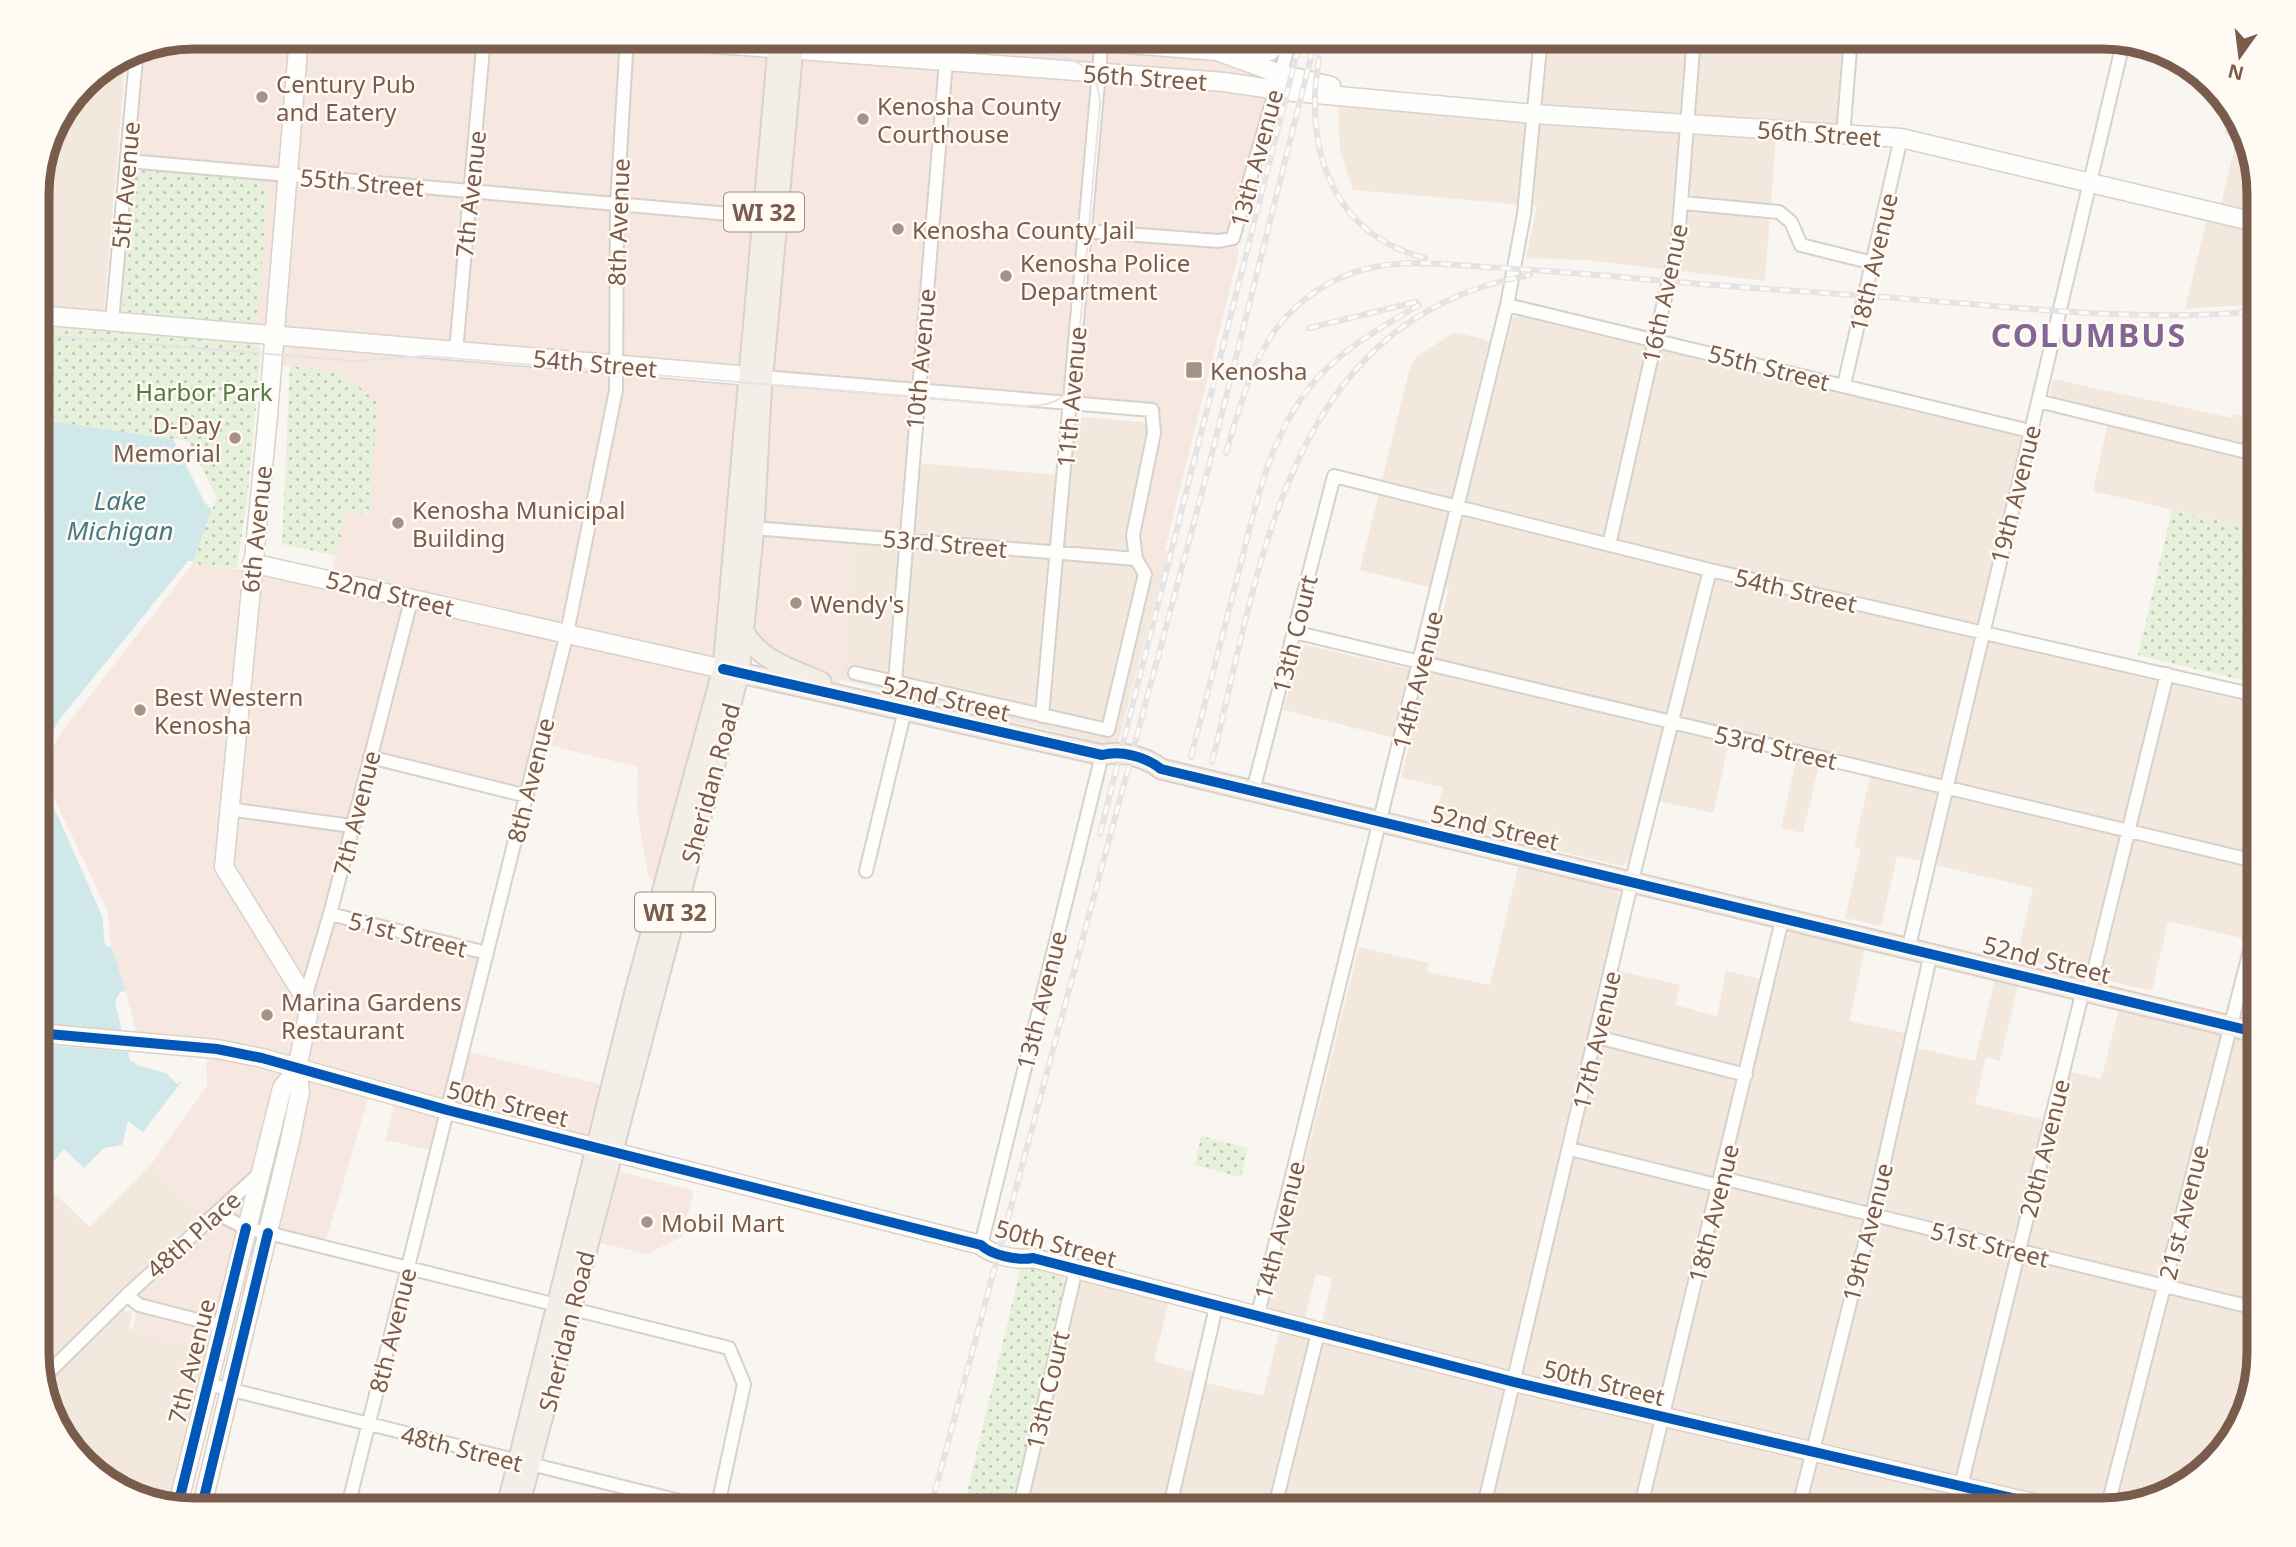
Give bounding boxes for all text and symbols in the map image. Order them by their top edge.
north arrow [2205,21,2275,91]
street label: 56th Street [1082,56,1208,98]
text: N [2225,58,2247,87]
place label: Century Pub and Eatery [276,67,416,128]
street label: 13th Avenue [1222,85,1290,231]
marker: Century Pub and Eatery [254,89,270,105]
place label: Kenosha County Courthouse [877,89,1062,150]
marker: Kenosha County Courthouse [855,111,871,127]
street label: 56th Street [1756,112,1882,154]
street label: 5th Avenue [103,120,147,250]
street label: 7th Avenue [447,129,493,259]
street label: 8th Avenue [599,158,637,286]
street label: 55th Street [299,160,426,204]
street label: 18th Avenue [1841,189,1905,335]
road number: WI 32 [724,192,804,232]
place label: Kenosha County Jail [912,213,1135,246]
street label: 16th Avenue [1633,220,1695,366]
marker: Kenosha County Jail [890,221,906,237]
place label: Kenosha Police Department [1020,246,1190,307]
marker: Kenosha Police Department [998,268,1014,284]
street label: 10th Avenue [897,287,943,431]
district label: COLUMBUS [1991,313,2187,356]
street label: 11th Avenue [1048,325,1094,469]
street label: 55th Street [1705,336,1834,398]
street label: 54th Street [532,341,659,385]
place label: Kenosha [1210,354,1308,387]
marker: Kenosha [1184,360,1204,380]
park label: Harbor Park [135,375,273,408]
place label: D-Day Memorial [113,408,222,469]
street label: 19th Avenue [1982,421,2048,567]
marker: D-Day Memorial [227,430,243,446]
street label: 6th Avenue [233,464,279,594]
water label: Lake Michigan [67,482,174,548]
place label: Kenosha Municipal Building [412,493,626,554]
marker: Kenosha Municipal Building [390,515,406,531]
street label: 53rd Street [881,521,1009,565]
street label: 54th Street [1732,560,1861,620]
street label: 52nd Street [323,562,458,624]
street label: 13th Court [1263,571,1325,696]
place label: Wendy's [810,587,904,620]
marker: Wendy's [788,595,804,611]
street label: 14th Avenue [1384,607,1450,753]
street label: 52nd Street [879,667,1014,729]
place label: Best Western Kenosha [154,680,303,741]
street label: Sheridan Road [673,699,747,867]
marker: Best Western Kenosha [132,702,148,718]
street label: 8th Avenue [499,714,561,846]
street label: 53rd Street [1711,717,1841,777]
street label: 7th Avenue [325,747,387,879]
street label: 52nd Street [1428,796,1563,858]
road number: WI 32 [635,892,715,931]
street label: 51st Street [345,903,471,965]
street label: 13th Avenue [1008,927,1074,1073]
street label: 52nd Street [1980,927,2115,991]
street label: 17th Avenue [1564,967,1628,1113]
place label: Marina Gardens Restaurant [281,985,462,1046]
marker: Marina Gardens Restaurant [259,1007,275,1023]
street label: 50th Street [444,1072,573,1134]
street label: 20th Avenue [2011,1075,2077,1221]
street label: 18th Avenue [1680,1140,1746,1286]
street label: 21st Avenue [2150,1141,2216,1283]
street label: 14th Avenue [1246,1157,1312,1303]
street label: 19th Avenue [1834,1159,1900,1305]
street label: 48th Place [139,1183,247,1285]
place label: Mobil Mart [661,1206,785,1239]
street label: 50th Street [992,1211,1121,1275]
street label: 51st Street [1927,1213,2053,1275]
marker: Mobil Mart [639,1214,655,1230]
street label: Sheridan Road [530,1247,602,1415]
street label: 8th Avenue [361,1264,423,1396]
street label: 7th Avenue [160,1295,222,1427]
street label: 13th Court [1017,1327,1077,1452]
street label: 50th Street [1540,1351,1669,1413]
street label: 48th Street [398,1417,527,1479]

